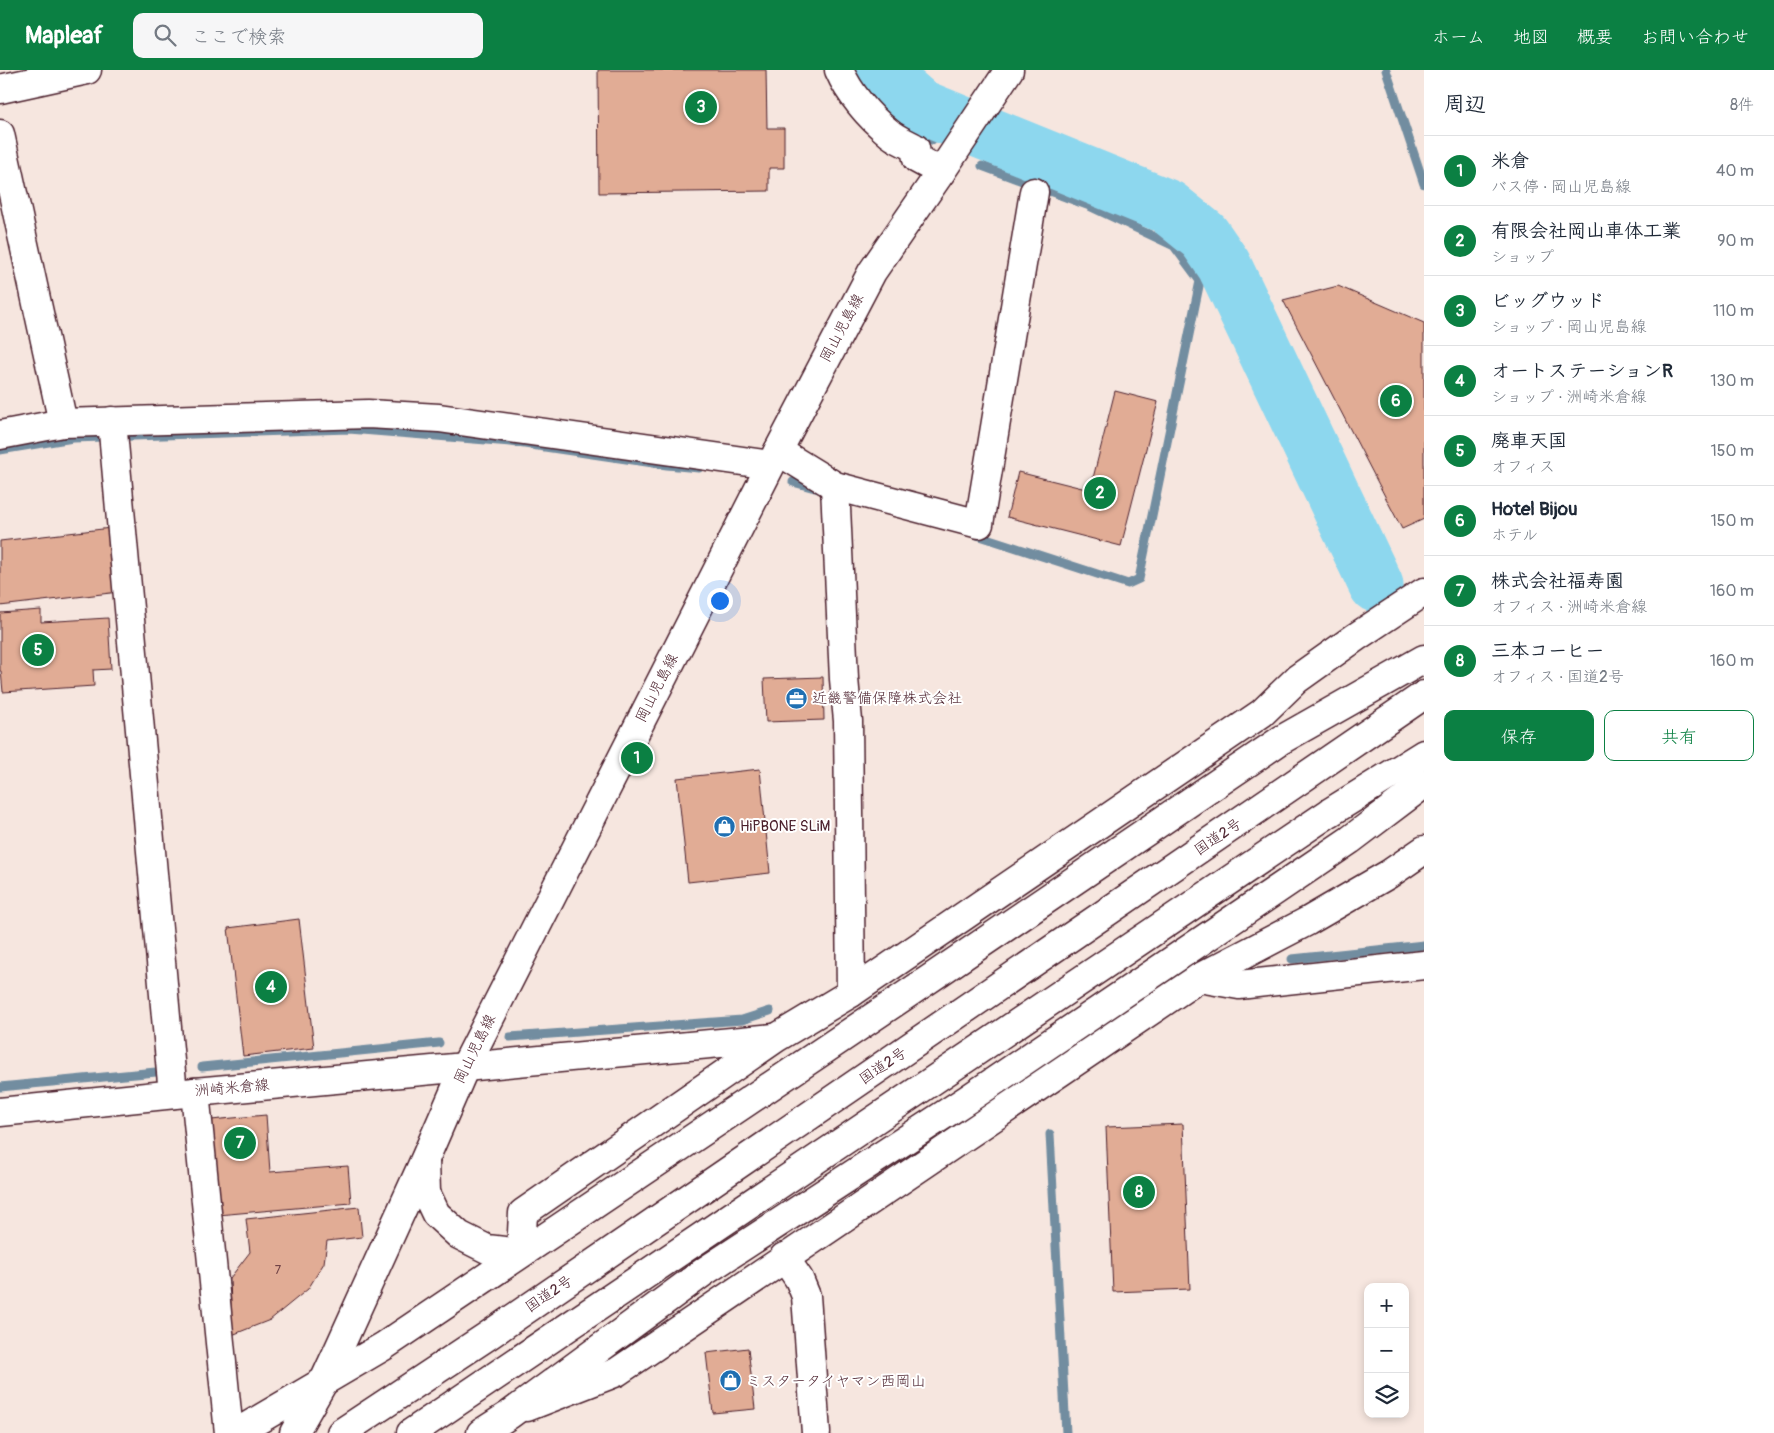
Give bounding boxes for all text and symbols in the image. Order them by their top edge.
search box [133,13,483,58]
text: Mapleaf [25,21,103,50]
icon: search [151,21,179,49]
text: ここで検索 [191,25,286,49]
text: ホーム [1432,26,1485,49]
text: 地図 [1513,26,1549,49]
text: 概要 [1577,26,1613,49]
text: お問い合わせ [1641,26,1749,49]
pin: 3 [685,88,717,126]
text: 周辺 [1444,91,1486,118]
text: 8件 [1730,95,1754,115]
text: 米倉 [1491,149,1529,173]
text: 1 [1457,161,1463,181]
text: 40 m [1716,161,1754,181]
text: バス停 · 岡山児島線 [1491,177,1631,197]
text: 有限会社岡山車体工業 [1491,219,1681,243]
text: 2 [1456,231,1464,251]
text: 90 m [1717,231,1754,251]
text: ショップ [1491,247,1554,267]
text: ビッグウッド [1491,289,1605,313]
street label: 岡山児島線 [816,290,868,366]
text: 3 [1456,301,1464,321]
text: 110 m [1713,301,1754,321]
text: ショップ · 岡山児島線 [1491,317,1646,337]
text: オートステーションR [1491,359,1673,383]
text: 4 [1455,371,1465,391]
text: 130 m [1710,371,1754,391]
pin: 6 [1380,382,1412,420]
text: ショップ · 洲崎米倉線 [1491,387,1646,407]
text: 廃車天国 [1491,429,1567,453]
text: 5 [1456,441,1464,461]
text: 150 m [1710,441,1754,461]
text: オフィス [1491,457,1555,477]
pin: 2 [1084,474,1116,512]
text: Hotel Bijou [1491,497,1578,521]
text: 6 [1455,511,1465,531]
text: 150 m [1710,511,1754,531]
text: ホテル [1491,525,1538,545]
text: 株式会社福寿園 [1491,569,1624,593]
text: 7 [1456,581,1464,601]
text: 160 m [1710,581,1754,601]
your location [707,588,733,614]
text: オフィス · 洲崎米倉線 [1491,597,1647,617]
pin: 5 [22,631,54,669]
text: 三本コーヒー [1491,639,1604,663]
street label: 岡山児島線 [632,650,682,726]
text: 8 [1456,651,1464,671]
text: 160 m [1710,651,1754,671]
text: オフィス · 国道2号 [1491,667,1624,687]
office icon: 近畿警備保障株式会社 [784,686,808,710]
place label: 近畿警備保障株式会社 [812,689,962,708]
button: 保存 [1444,710,1594,761]
button: 共有 [1604,710,1754,761]
pin: 1 [621,739,653,777]
shop icon: HiPBONE SLiM [712,814,736,838]
street label: 国道2号 [1191,814,1245,860]
place label: HiPBONE SLiM [740,817,831,836]
pin: 4 [255,968,287,1006]
street label: 岡山児島線 [450,1011,500,1087]
street label: 国道2号 [856,1043,910,1089]
street label: 洲崎米倉線 [194,1075,270,1101]
pin: 7 [224,1124,256,1162]
pin: 8 [1123,1173,1155,1211]
house number: 7 [275,1263,282,1278]
street label: 国道2号 [522,1271,576,1317]
map controls [1364,1283,1409,1418]
button: + [1364,1283,1409,1328]
button: − [1364,1328,1409,1373]
shop icon: ミスタータイヤマン西岡山 [718,1369,742,1393]
place label: ミスタータイヤマン西岡山 [746,1372,925,1391]
button: layers [1364,1373,1409,1418]

